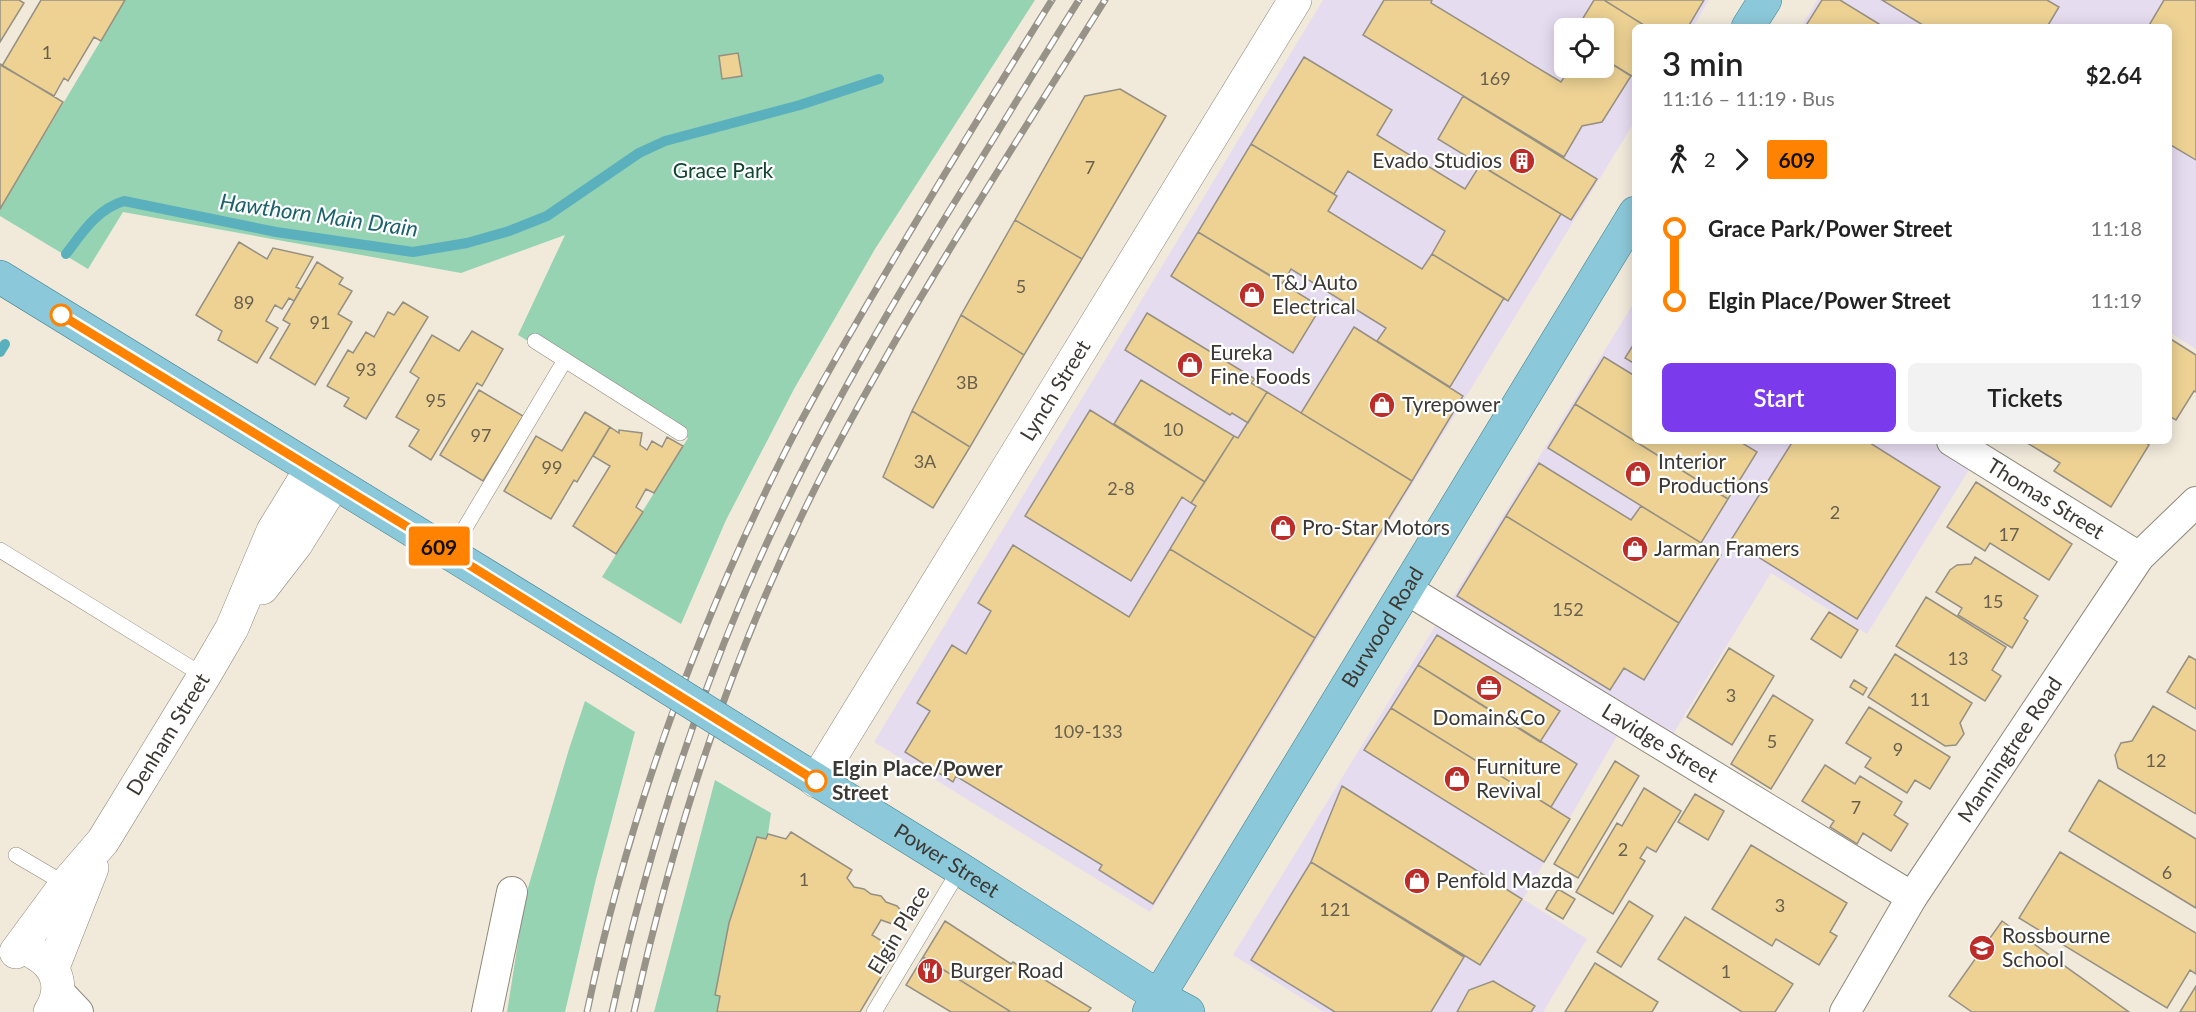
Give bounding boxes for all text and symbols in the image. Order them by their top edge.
map controls [1554,18,1614,78]
button: locate [1554,18,1614,78]
house number: 1 [42,41,52,63]
text: 3 min [1662,43,1743,83]
text: $2.64 [2086,62,2142,89]
house number: 169 [1479,67,1511,89]
text: 11:16 – 11:19 · Bus [1662,86,1835,110]
icon: walk [1662,143,1695,176]
icon: forward [1725,143,1758,176]
building icon: Evado Studios [1507,146,1537,176]
place label: Evado Studios [1372,147,1502,172]
text: 2 [1704,147,1716,171]
text: 609 [1779,147,1815,172]
house number: 7 [1085,156,1095,178]
park label: Grace Park [673,157,774,182]
water label: Hawthorn Main Drain [218,187,420,242]
text: Grace Park/Power Street [1708,215,1952,242]
text: 11:18 [2091,216,2142,240]
place label: T&J Auto Electrical [1272,269,1358,318]
house number: 5 [1016,275,1026,297]
shop icon: T&J Auto Electrical [1237,280,1267,310]
text: Elgin Place/Power Street [1708,287,1951,314]
text: 11:19 [2091,288,2142,312]
house number: 89 [234,291,254,313]
unlabelled marker [50,304,72,326]
house number: 91 [310,311,330,333]
street label: Lynch Street [1014,334,1095,445]
place label: Eureka Fine Foods [1210,339,1311,388]
shop icon: Eureka Fine Foods [1175,350,1205,380]
house number: 93 [356,358,376,380]
button: Start [1662,363,1896,432]
button: Tickets [1908,363,2142,432]
house number: 3B [956,371,978,393]
house number: 95 [426,389,446,411]
shop icon: Tyrepower [1367,390,1397,420]
place label: Tyrepower [1402,391,1501,416]
house number: 10 [1163,418,1183,440]
house number: 97 [471,424,491,446]
place label: Interior Productions [1658,448,1769,497]
house number: 3A [914,450,937,472]
street label: Thomas Street [1983,452,2110,544]
house number: 99 [542,456,562,478]
shop icon: Interior Productions [1623,459,1653,489]
house number: 2-8 [1107,477,1135,499]
house number: 2 [1830,501,1840,523]
shop icon: Pro-Star Motors [1268,513,1298,543]
place label: Pro-Star Motors [1302,514,1450,539]
house number: 17 [1999,523,2019,545]
line badge: 609 [404,526,474,566]
text: 609 [421,534,457,559]
shop icon: Jarman Framers [1620,534,1650,564]
place label: Jarman Framers [1654,535,1799,560]
street label: Burwood Road [1335,562,1428,692]
house number: 15 [1983,590,2003,612]
house number: 152 [1552,598,1584,620]
house number: 13 [1948,647,1968,669]
street label: Denham Street [120,668,214,799]
street label: Manningtree Road [1951,672,2066,827]
office icon: Domain&Co [1474,673,1504,703]
house number: 3 [1726,684,1736,706]
house number: 11 [1910,688,1930,710]
street label: Lavidge Street [1598,697,1723,787]
place label: Domain&Co [1433,704,1546,729]
house number: 109-133 [1053,720,1123,742]
house number: 5 [1767,730,1777,752]
house number: 9 [1893,738,1903,760]
house number: 12 [2146,749,2166,771]
place label: Furniture Revival [1476,753,1561,802]
place label: Elgin Place/Power Street [832,755,1003,804]
shop icon: Furniture Revival [1442,764,1472,794]
marker: Elgin Place/Power Street [805,770,827,792]
house number: 7 [1851,796,1861,818]
street label: Power Street [890,817,1005,902]
house number: 2 [1618,838,1628,860]
house number: 6 [2162,861,2172,883]
shop icon: Penfold Mazda [1402,866,1432,896]
place label: Penfold Mazda [1436,867,1573,892]
house number: 1 [799,868,809,890]
street label: Elgin Place [862,880,934,978]
house number: 3 [1775,894,1785,916]
house number: 121 [1319,898,1351,920]
place label: Rossbourne School [2002,922,2110,971]
school or university icon: Rossbourne School [1967,933,1997,963]
restaurant icon: Burger Road [915,956,945,986]
place label: Burger Road [950,957,1063,982]
house number: 1 [1721,960,1731,982]

